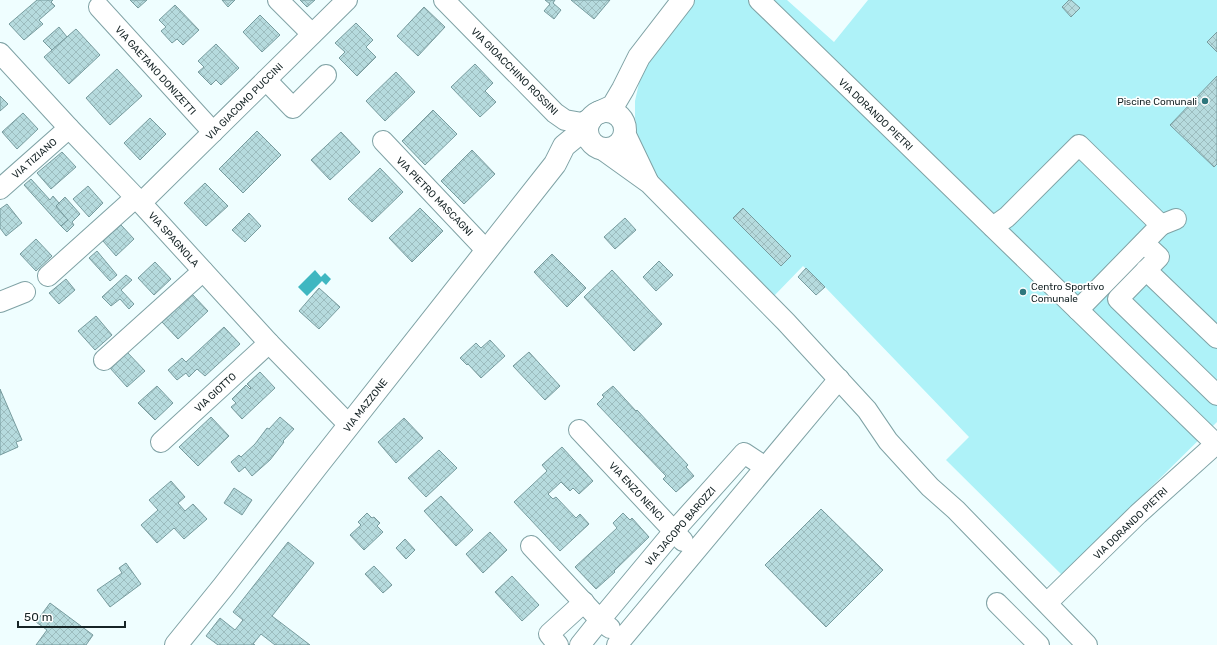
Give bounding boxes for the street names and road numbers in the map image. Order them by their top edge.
street label: VIA GAETANO DONIZETTI [112,24,198,118]
street label: VIA GIOACCHINO ROSSINI [468,26,560,118]
street label: VIA GIACOMO PUCCINI [204,61,286,143]
street label: VIA DORANDO PIETRI [836,76,915,153]
street label: VIA TIZIANO [10,136,60,182]
street label: VIA PIETRO MASCAGNI [393,155,475,239]
street label: VIA SPAGNOLA [145,210,201,270]
street label: VIA GIOTTO [192,370,239,415]
street label: VIA MAZZONE [341,376,390,435]
street label: VIA ENZO NENCI [606,460,666,523]
street label: VIA JACOPO BAROZZI [643,484,719,569]
street label: VIA DORANDO PIETRI [1091,485,1170,562]

